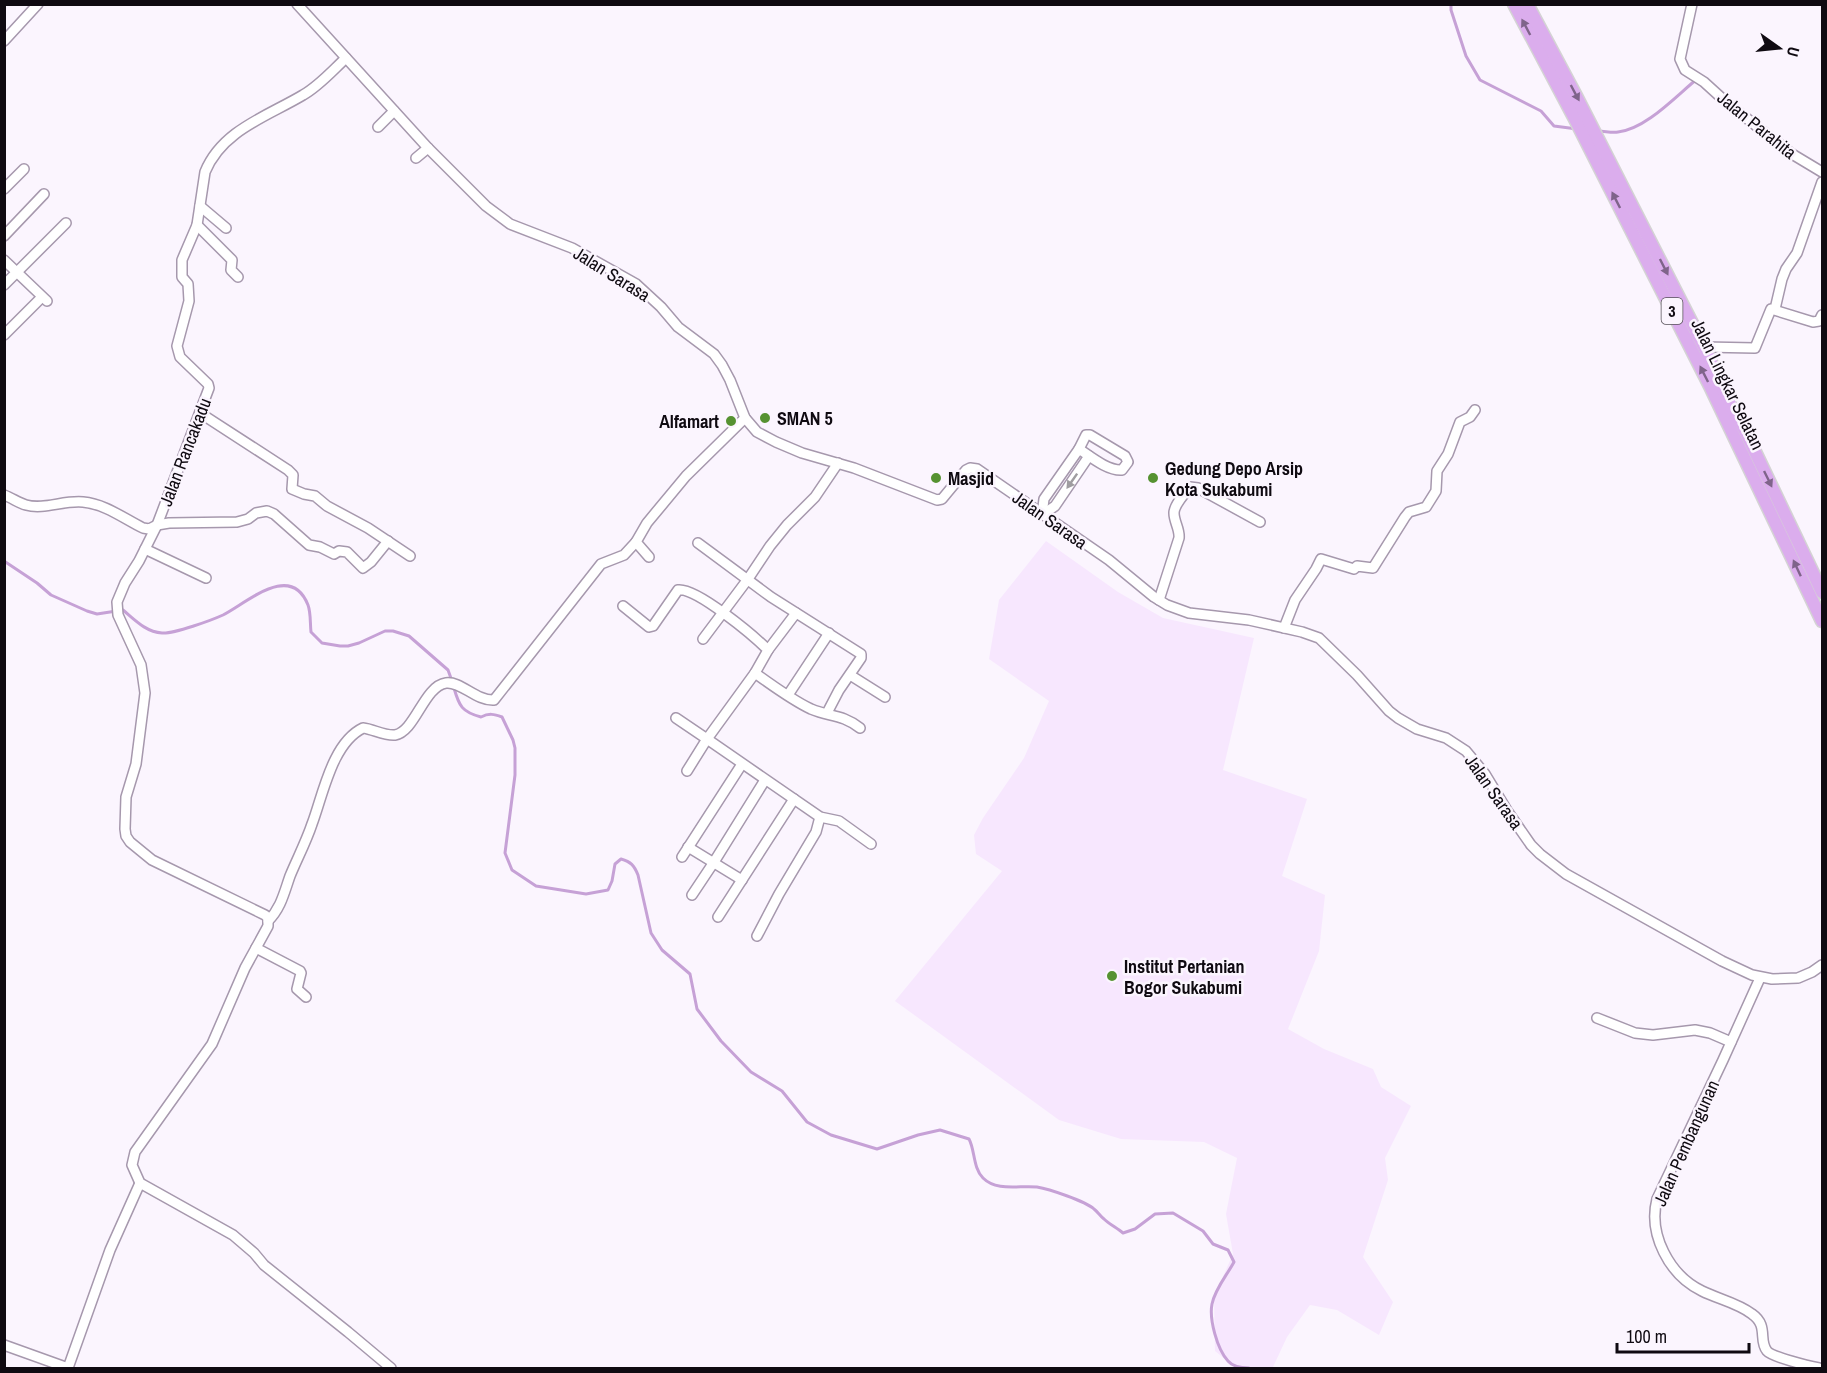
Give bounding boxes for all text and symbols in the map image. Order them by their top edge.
one-way arrow [1521,18,1531,35]
north arrow [1749,18,1809,78]
text: U [1782,44,1805,59]
one-way arrow [1570,85,1580,102]
street label: Jalan Parahita [1712,85,1802,165]
one-way arrow [1611,191,1621,208]
street label: Jalan Sarasa [569,241,655,307]
one-way arrow [1659,258,1668,275]
road number: 3 [1662,298,1682,324]
street label: Jalan Lingkar Selatan [1685,314,1771,454]
one-way arrow [1699,365,1709,382]
street label: Jalan Rancakadu [153,394,217,510]
place label: SMAN 5 [777,406,833,431]
place label: Alfamart [659,409,719,434]
marker: SMAN 5 [758,411,772,425]
marker: Alfamart [724,414,738,428]
place label: Gedung Depo Arsip Kota Sukabumi [1165,456,1303,502]
place label: Masjid [948,466,994,491]
one-way arrow [1763,470,1773,488]
marker: Masjid [929,471,943,485]
marker: Gedung Depo Arsip Kota Sukabumi [1146,471,1160,485]
one-way arrow [1066,472,1078,488]
street label: Jalan Sarasa [1008,485,1092,555]
one-way arrow [1793,560,1802,577]
street label: Jalan Sarasa [1459,750,1529,834]
place label: Institut Pertanian Bogor Sukabumi [1124,954,1245,1000]
marker: Institut Pertanian Bogor Sukabumi [1105,969,1119,983]
street label: Jalan Pembangunan [1647,1076,1725,1210]
scale bar [1617,1316,1749,1354]
text: 100 m [1626,1324,1667,1349]

